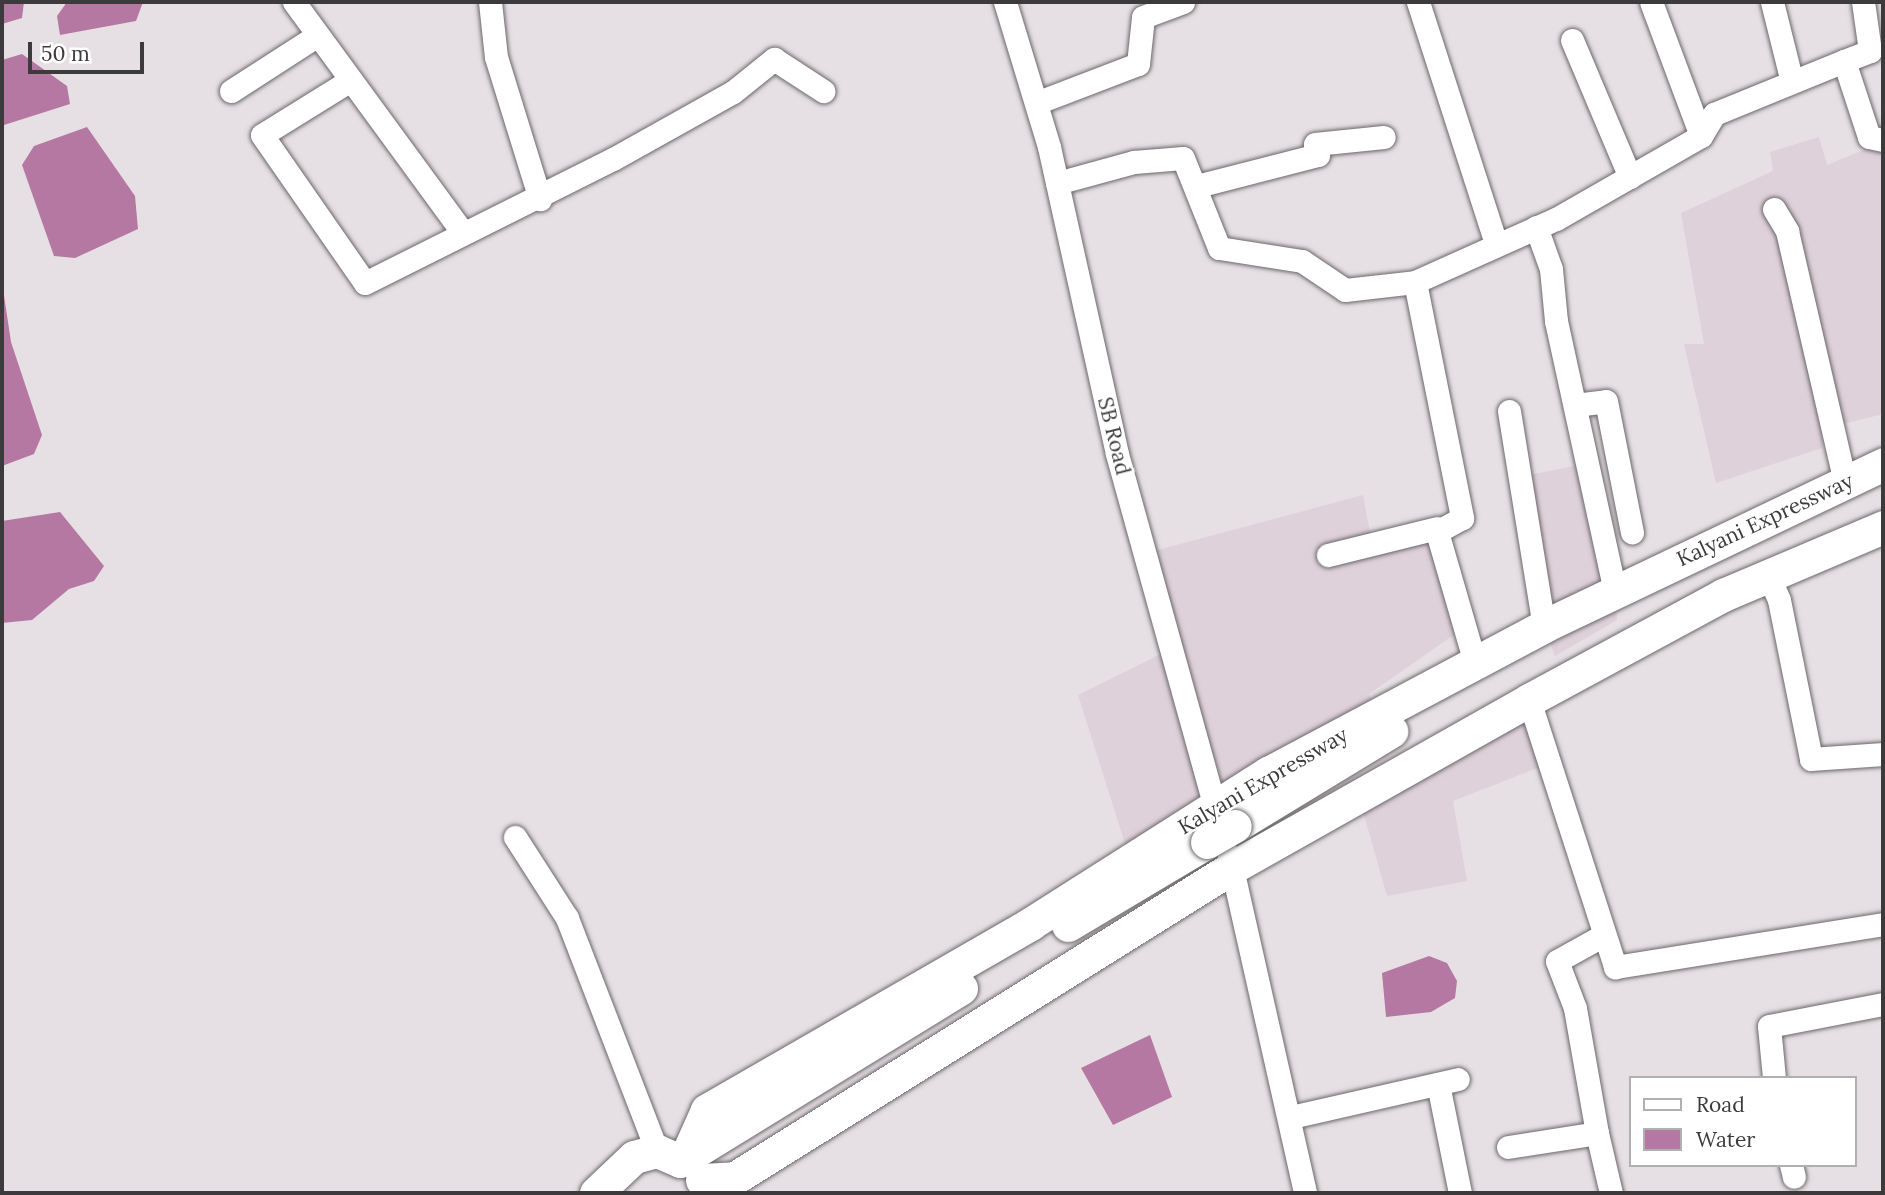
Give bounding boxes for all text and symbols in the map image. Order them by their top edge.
scale bar [32,28,147,72]
text: 50 m [41,40,90,67]
street label: SB Road [1092,395,1136,477]
street label: Kalyani Expressway [1673,468,1857,572]
street label: Kalyani Expressway [1174,722,1352,840]
legend [1630,1076,1857,1167]
text: Road [1696,1091,1745,1118]
text: Water [1696,1126,1755,1153]

